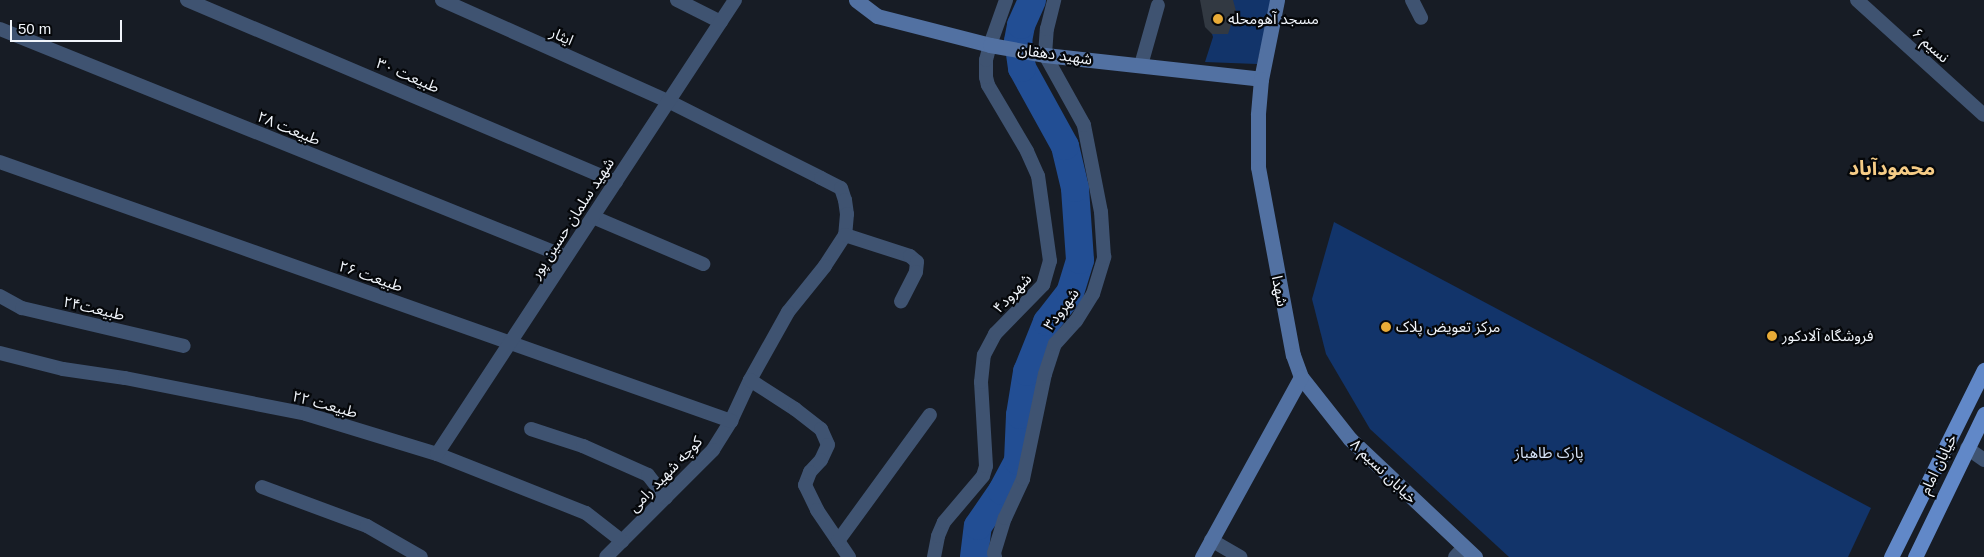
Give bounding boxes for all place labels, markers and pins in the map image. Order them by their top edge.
place label: مسجد آهومحله [1228,10,1319,28]
marker: مسجد آهومحله [1212,13,1224,25]
place label: مرکز تعویض پلاک [1396,318,1500,336]
marker: مرکز تعویض پلاک [1380,321,1392,333]
place label: فروشگاه آلادکور [1782,327,1874,345]
marker: فروشگاه آلادکور [1766,330,1778,342]

